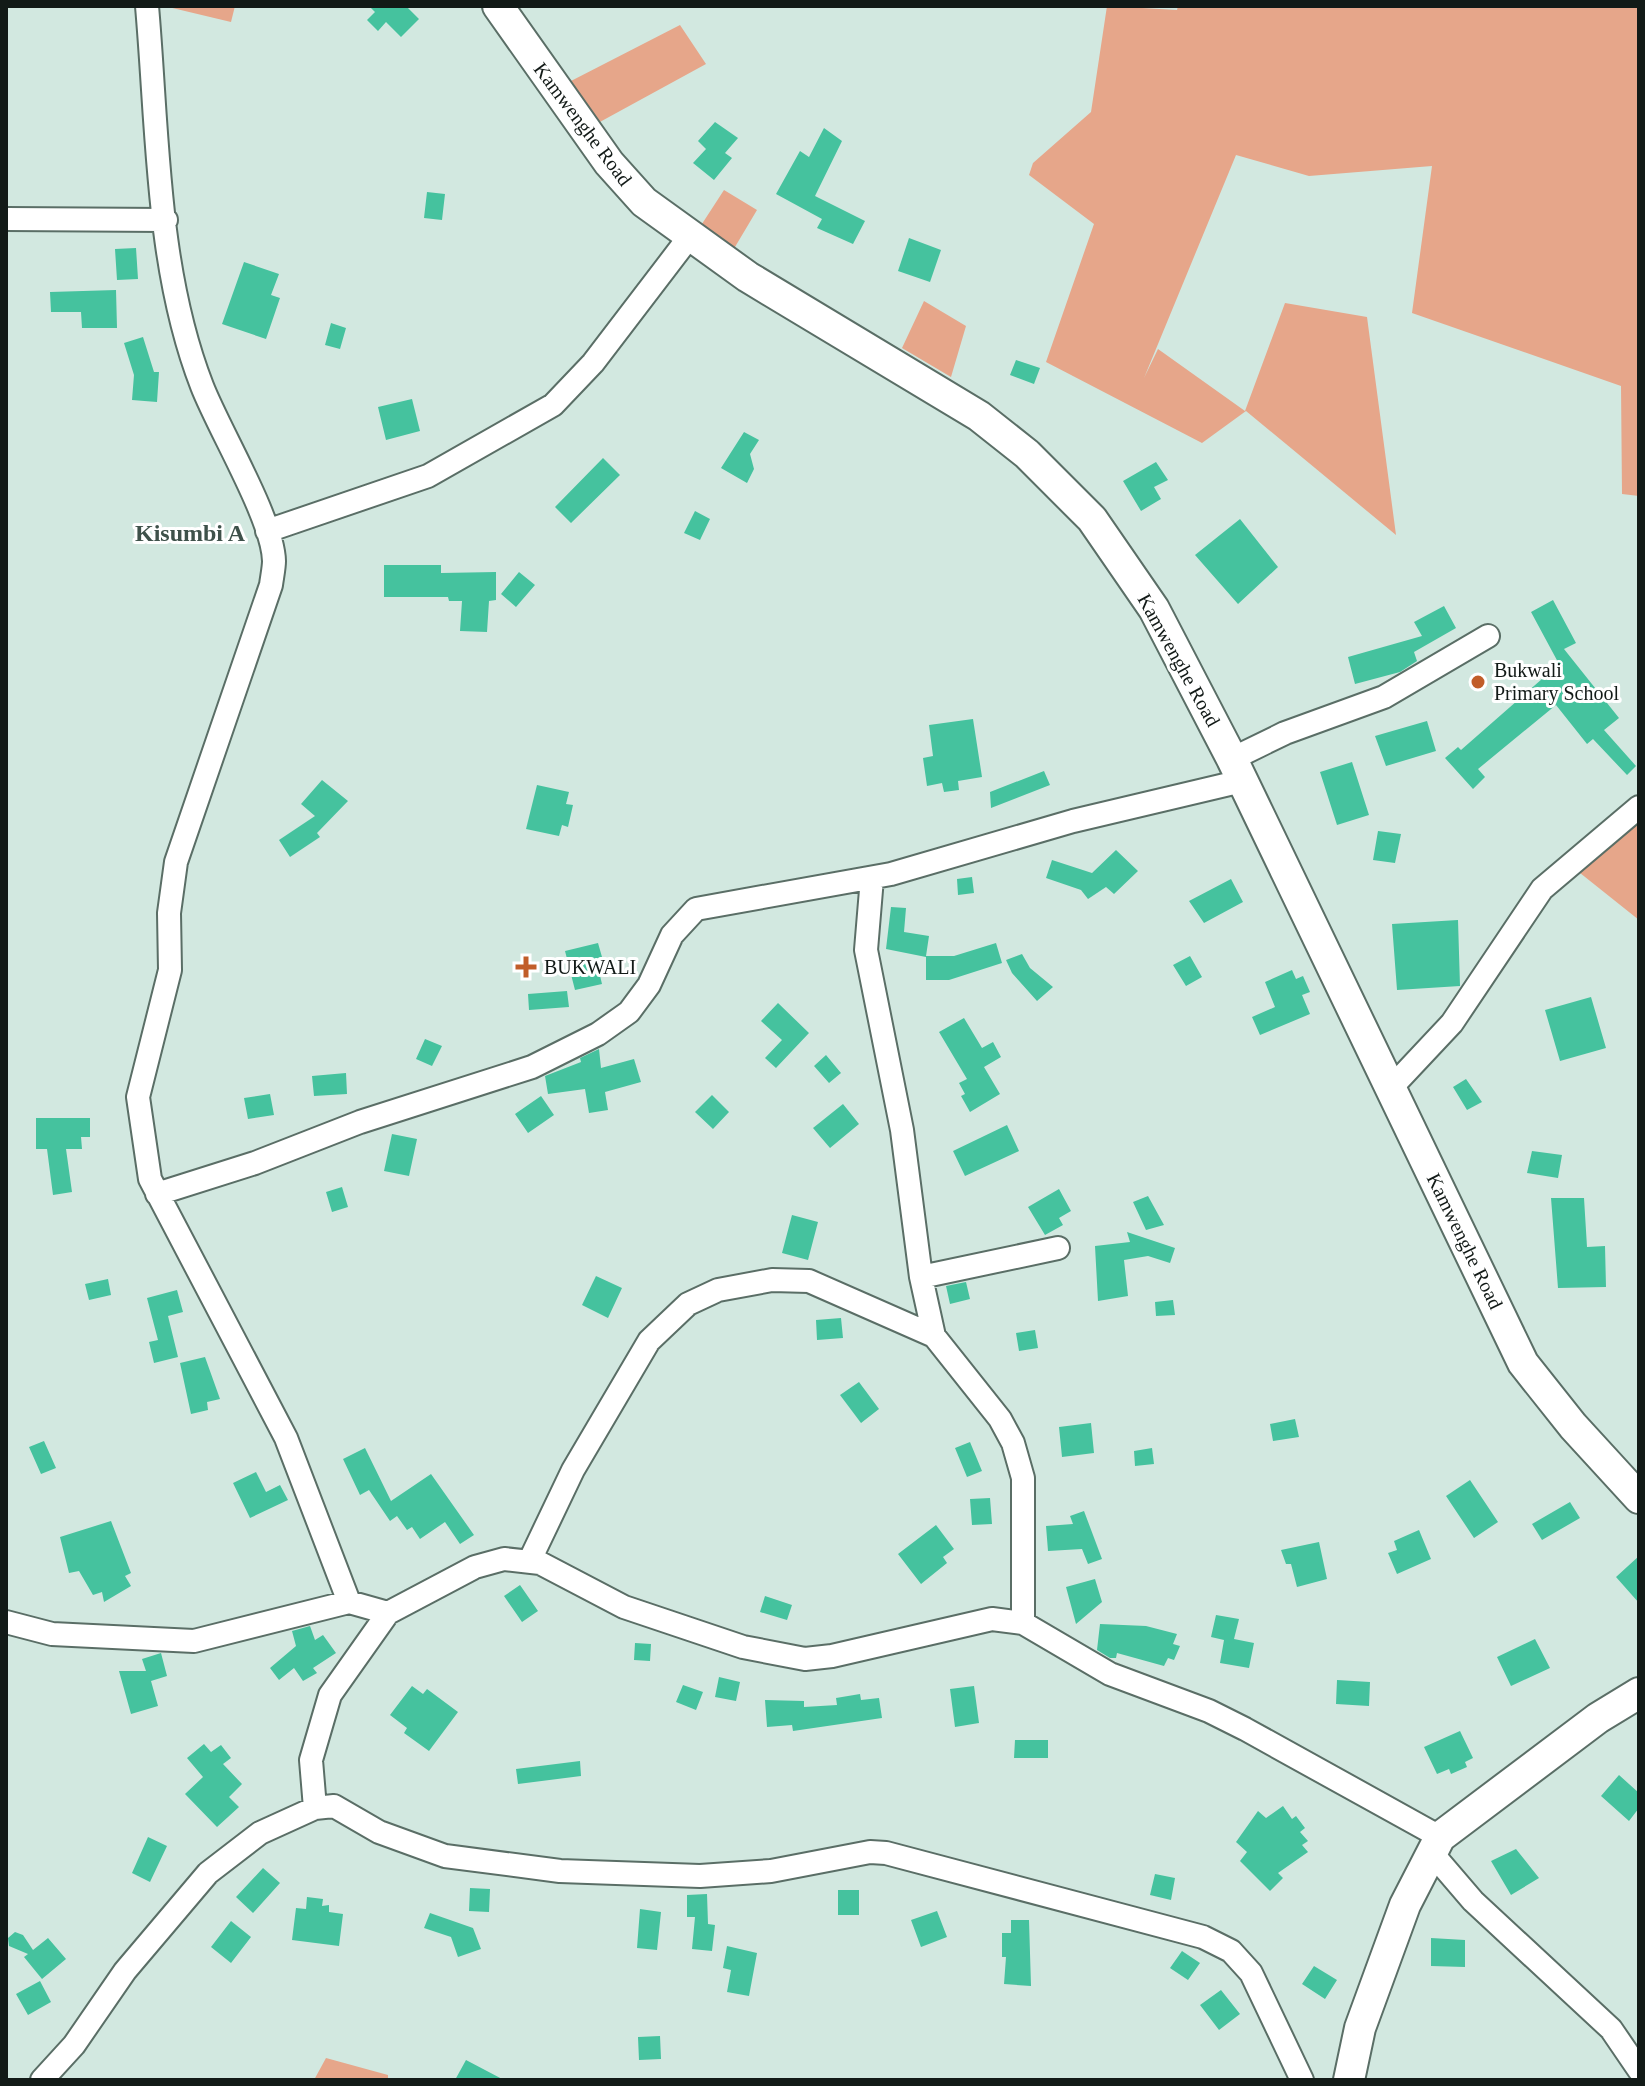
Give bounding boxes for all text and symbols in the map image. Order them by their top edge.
street label: Kamwenghe Road [529,58,636,190]
district label: Kisumbi A [135,520,246,546]
street label: Kamwenghe Road [1133,590,1225,731]
place label: Bukwali Primary School [1494,659,1619,705]
marker: Bukwali Primary School [1469,673,1487,691]
marker: BUKWALI [515,956,537,978]
place label: BUKWALI [544,956,636,978]
street label: Kamwenghe Road [1422,1170,1507,1313]

